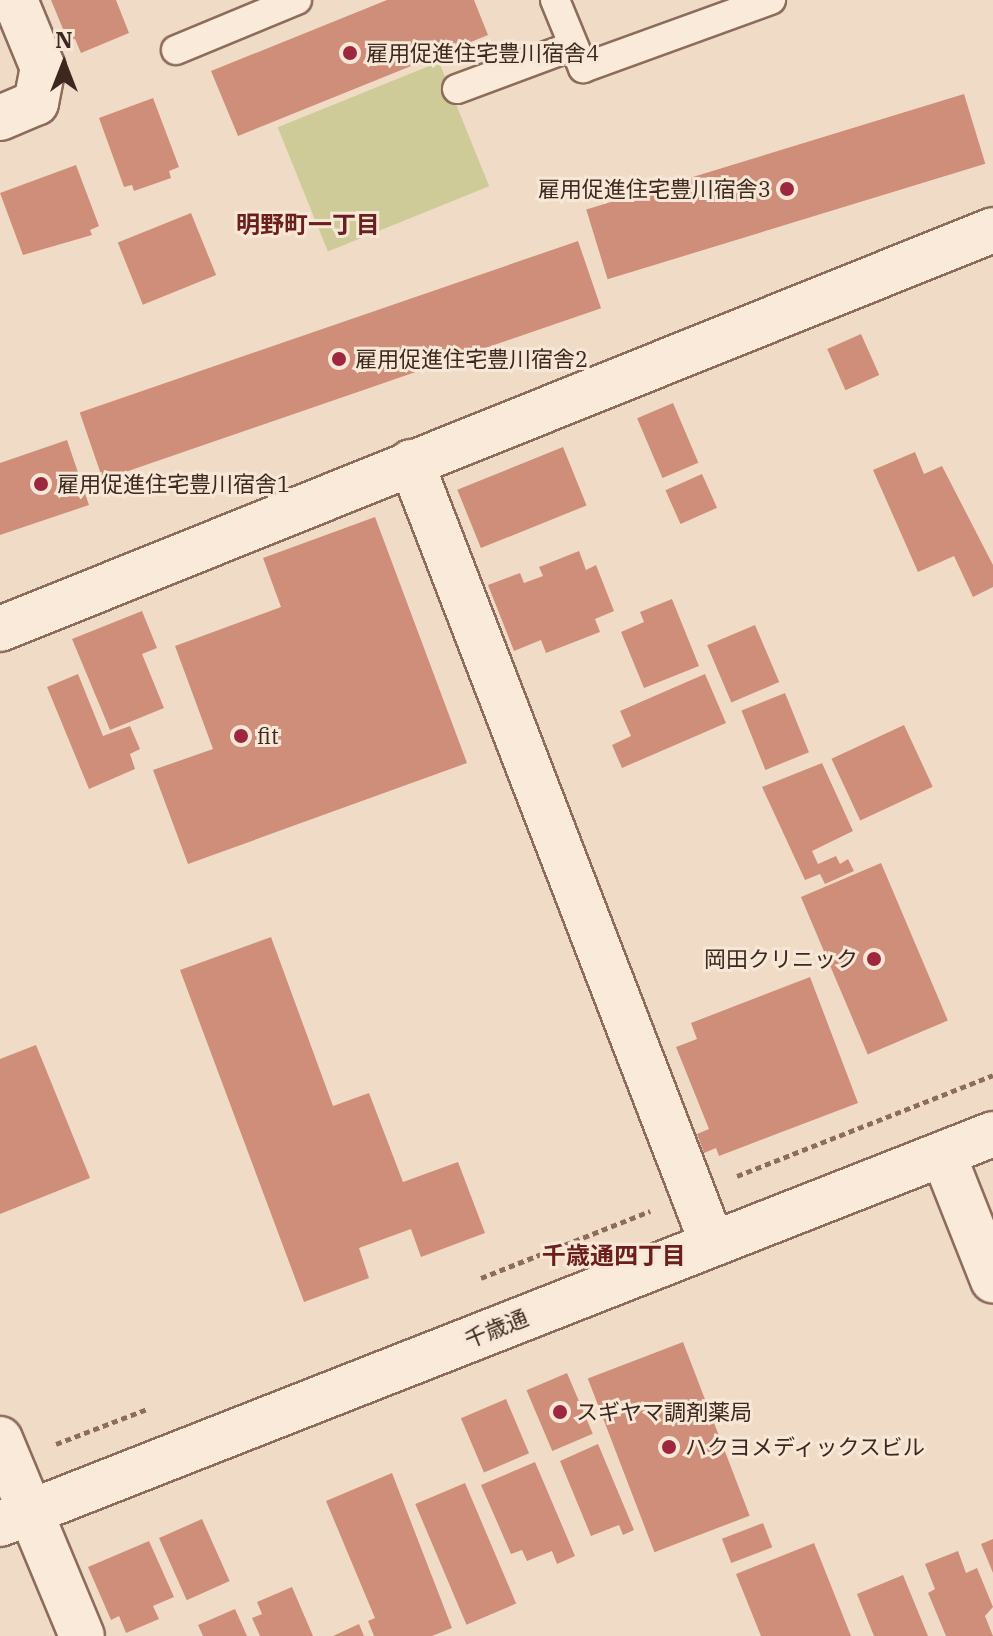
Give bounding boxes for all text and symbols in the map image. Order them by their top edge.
north arrow [24,24,104,104]
text: N [55,25,73,54]
place label: 雇用促進住宅豊川宿舎4 [366,40,599,66]
marker: 雇用促進住宅豊川宿舎4 [341,44,359,62]
place label: 雇用促進住宅豊川宿舎3 [538,176,771,202]
marker: 雇用促進住宅豊川宿舎3 [778,180,796,198]
district label: 明野町一丁目 [236,211,380,239]
place label: 雇用促進住宅豊川宿舎2 [355,346,588,372]
marker: 雇用促進住宅豊川宿舎2 [330,350,348,368]
place label: 雇用促進住宅豊川宿舎1 [57,471,290,497]
marker: 雇用促進住宅豊川宿舎1 [32,475,50,493]
place label: fit [257,723,279,749]
marker: fit [232,727,250,745]
place label: 岡田クリニック [704,946,858,972]
marker: 岡田クリニック [865,950,883,968]
district label: 千歳通四丁目 [542,1242,686,1270]
street label: 千歳通 [460,1303,532,1353]
place label: スギヤマ調剤薬局 [576,1399,752,1425]
marker: スギヤマ調剤薬局 [551,1403,569,1421]
place label: ハクヨメディックスビル [685,1434,927,1460]
marker: ハクヨメディックスビル [660,1438,678,1456]

